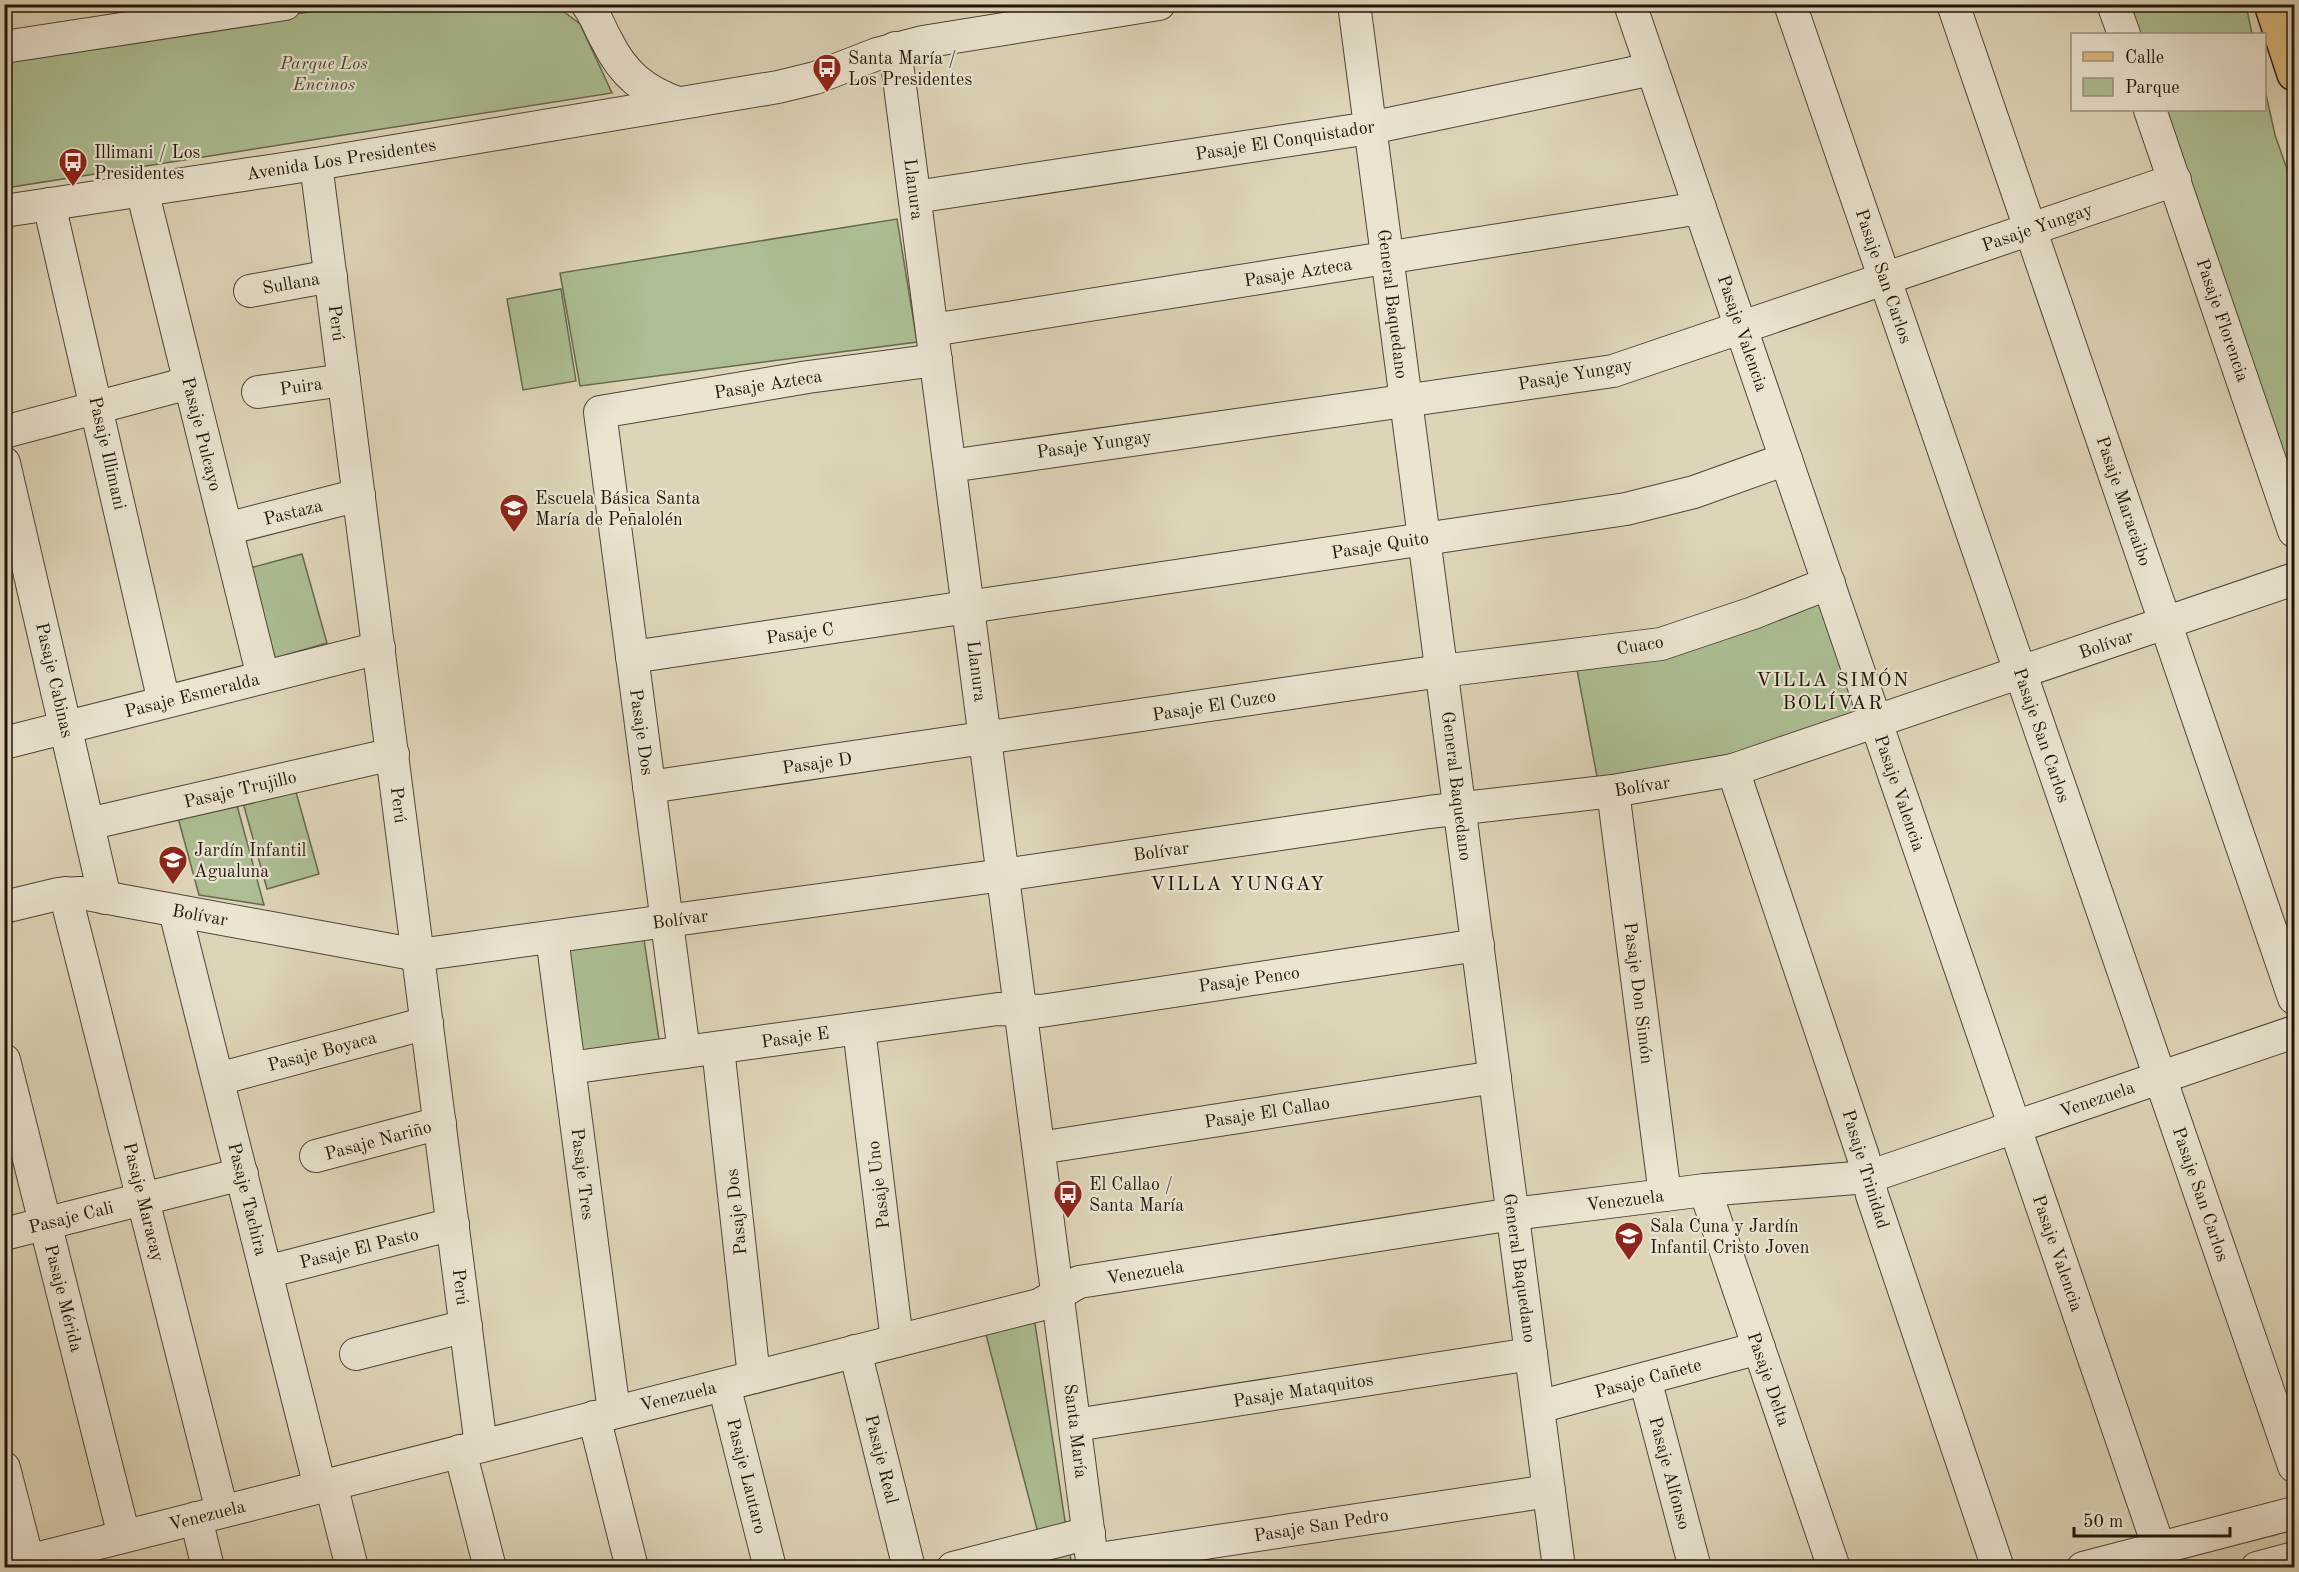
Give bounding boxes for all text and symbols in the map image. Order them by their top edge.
legend [2071,33,2266,111]
text: Calle [2125,49,2164,67]
place label: Santa María / Los Presidentes [848,50,972,89]
bus stop icon: Santa María / Los Presidentes [811,52,843,94]
park label: Parque Los Encinos [279,55,368,94]
text: Parque [2125,79,2180,97]
street label: Pasaje El Conquistador [1194,118,1377,164]
street label: Avenida Los Presidentes [245,136,437,184]
place label: Illimani / Los Presidentes [94,144,201,183]
bus stop icon: Illimani / Los Presidentes [57,146,89,188]
street label: Llanura [900,158,926,221]
street label: Pasaje Yungay [1980,200,2095,255]
street label: Pasaje San Carlos [1852,207,1915,346]
street label: General Baquedano [1374,228,1410,380]
street label: Pasaje Azteca [1243,256,1354,290]
street label: Pasaje Florencia [2193,256,2252,384]
street label: Sullana [261,270,321,298]
street label: Pasaje Valencia [1714,273,1770,394]
street label: Perú [325,304,347,343]
street label: Pasaje Yungay [1517,356,1634,394]
street label: Pasaje Azteca [713,368,824,402]
street label: Pasaje Pulcayo [178,375,224,493]
street label: Puira [279,375,324,399]
street label: Pasaje Illimani [85,395,129,512]
street label: Pasaje Yungay [1036,428,1153,462]
street label: Pasaje Maracaibo [2092,434,2154,569]
place label: Escuela Básica Santa María de Peñalolén [535,490,701,529]
school or university icon: Escuela Básica Santa María de Peñalolén [498,492,530,534]
street label: Pastaza [262,497,325,529]
street label: Pasaje Quito [1330,529,1430,563]
street label: Pasaje C [765,620,835,648]
street label: Pasaje Cabinas [32,621,76,740]
street label: Bolívar [2077,627,2136,663]
street label: Cuaco [1615,633,1665,659]
street label: Llanura [963,640,989,703]
street label: Pasaje San Carlos [2010,666,2073,805]
district label: VILLA SIMÓN BOLÍVAR [1756,667,1910,714]
street label: Pasaje Esmeralda [123,670,262,721]
street label: Pasaje El Cuzco [1151,687,1277,725]
street label: Pasaje Dos [626,688,656,777]
street label: General Baquedano [1438,710,1474,862]
street label: Pasaje Valencia [1871,733,1927,854]
street label: Pasaje D [781,750,853,778]
street label: Pasaje Trujillo [182,768,298,812]
street label: Bolívar [1613,774,1672,800]
street label: Perú [387,786,409,825]
street label: Bolívar [1132,839,1191,865]
place label: Jardín Infantil Agualuna [194,842,307,881]
school or university icon: Jardín Infantil Agualuna [157,844,189,886]
district label: VILLA YUNGAY [1150,875,1326,895]
street label: Bolívar [171,902,230,930]
street label: Bolívar [651,907,710,933]
street label: Pasaje Don Simón [1620,921,1656,1065]
street label: Pasaje Penco [1197,964,1301,996]
street label: Pasaje E [760,1024,830,1052]
street label: Pasaje Boyaca [266,1029,379,1075]
street label: Venezuela [2058,1079,2137,1121]
street label: Pasaje El Callao [1203,1094,1331,1132]
street label: Pasaje Trinidad [1838,1108,1892,1231]
street label: Pasaje Nariño [323,1118,434,1164]
street label: Pasaje San Carlos [2169,1125,2232,1264]
street label: Pasaje Tres [567,1127,597,1221]
street label: Pasaje Uno [865,1140,893,1230]
street label: Pasaje Maracay [119,1141,167,1264]
street label: Pasaje Tachira [224,1141,270,1258]
street label: Pasaje Dos [723,1168,750,1256]
place label: El Callao / Santa María [1089,1176,1184,1215]
bus stop icon: El Callao / Santa María [1052,1178,1084,1220]
street label: Venezuela [1585,1187,1665,1215]
street label: General Baquedano [1500,1192,1538,1344]
street label: Pasaje Valencia [2029,1193,2085,1314]
street label: Pasaje Cali [27,1199,116,1237]
place label: Sala Cuna y Jardín Infantil Cristo Joven [1650,1218,1810,1257]
school or university icon: Sala Cuna y Jardín Infantil Cristo Joven [1613,1220,1645,1262]
street label: Pasaje El Pasto [298,1225,421,1272]
street label: Pasaje Mérida [41,1243,85,1354]
street label: Venezuela [1105,1258,1185,1288]
street label: Perú [449,1268,471,1307]
street label: Pasaje Delta [1744,1330,1793,1429]
street label: Pasaje Cañete [1593,1356,1704,1402]
street label: Pasaje Mataquitos [1232,1371,1375,1411]
street label: Venezuela [638,1379,718,1415]
street label: Santa María [1060,1383,1090,1480]
street label: Pasaje Real [861,1413,901,1506]
street label: Pasaje Alfonso [1645,1415,1693,1532]
street label: Pasaje Lautaro [723,1417,769,1536]
street label: Venezuela [167,1498,247,1534]
scale bar [2074,1500,2230,1538]
street label: Pasaje San Pedro [1252,1506,1390,1546]
text: 50 m [2083,1513,2123,1531]

